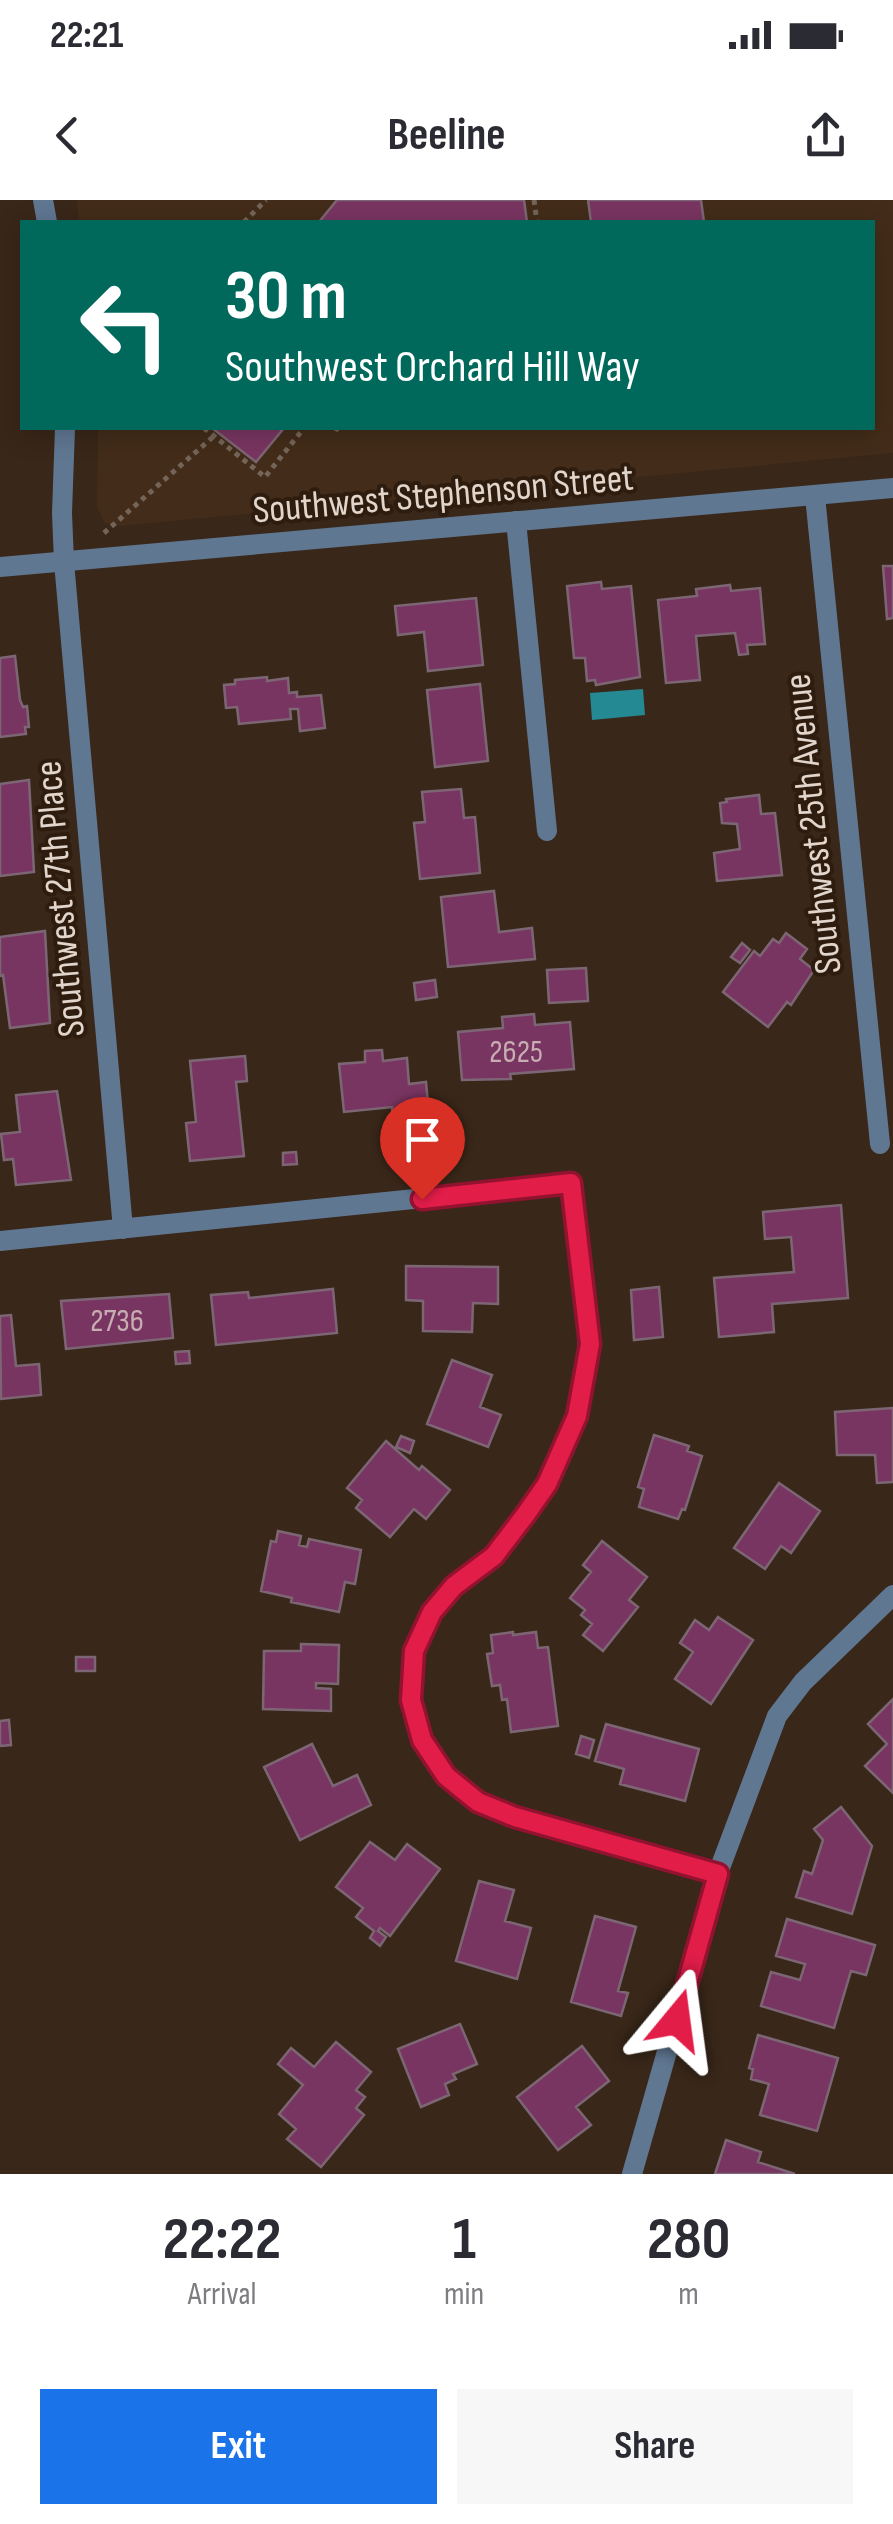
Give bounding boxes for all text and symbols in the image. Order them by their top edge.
text: 22:21 [50,13,123,58]
icon: back [40,108,95,163]
text: Beeline [388,108,505,163]
icon: share [798,108,853,163]
text: 30 m [225,255,347,339]
icon: left [60,260,190,390]
text: Southwest Orchard Hill Way [225,340,640,395]
street label: Southwest Stephenson Street [251,455,635,534]
street label: Southwest 25th Avenue [775,672,852,976]
street label: Southwest 27th Place [26,759,95,1039]
house number: 2625 [489,1033,543,1072]
pin [380,1097,465,1200]
icon: arrive [395,1112,450,1167]
house number: 2736 [90,1302,144,1341]
position arrow [625,1968,729,2072]
text: 22:22 [163,2204,281,2276]
text: 1 [452,2204,476,2276]
text: 280 [647,2204,730,2276]
text: Arrival [188,2275,256,2314]
text: min [444,2275,484,2314]
text: m [678,2275,699,2314]
button: Exit [40,2389,437,2504]
button: Share [457,2389,853,2504]

